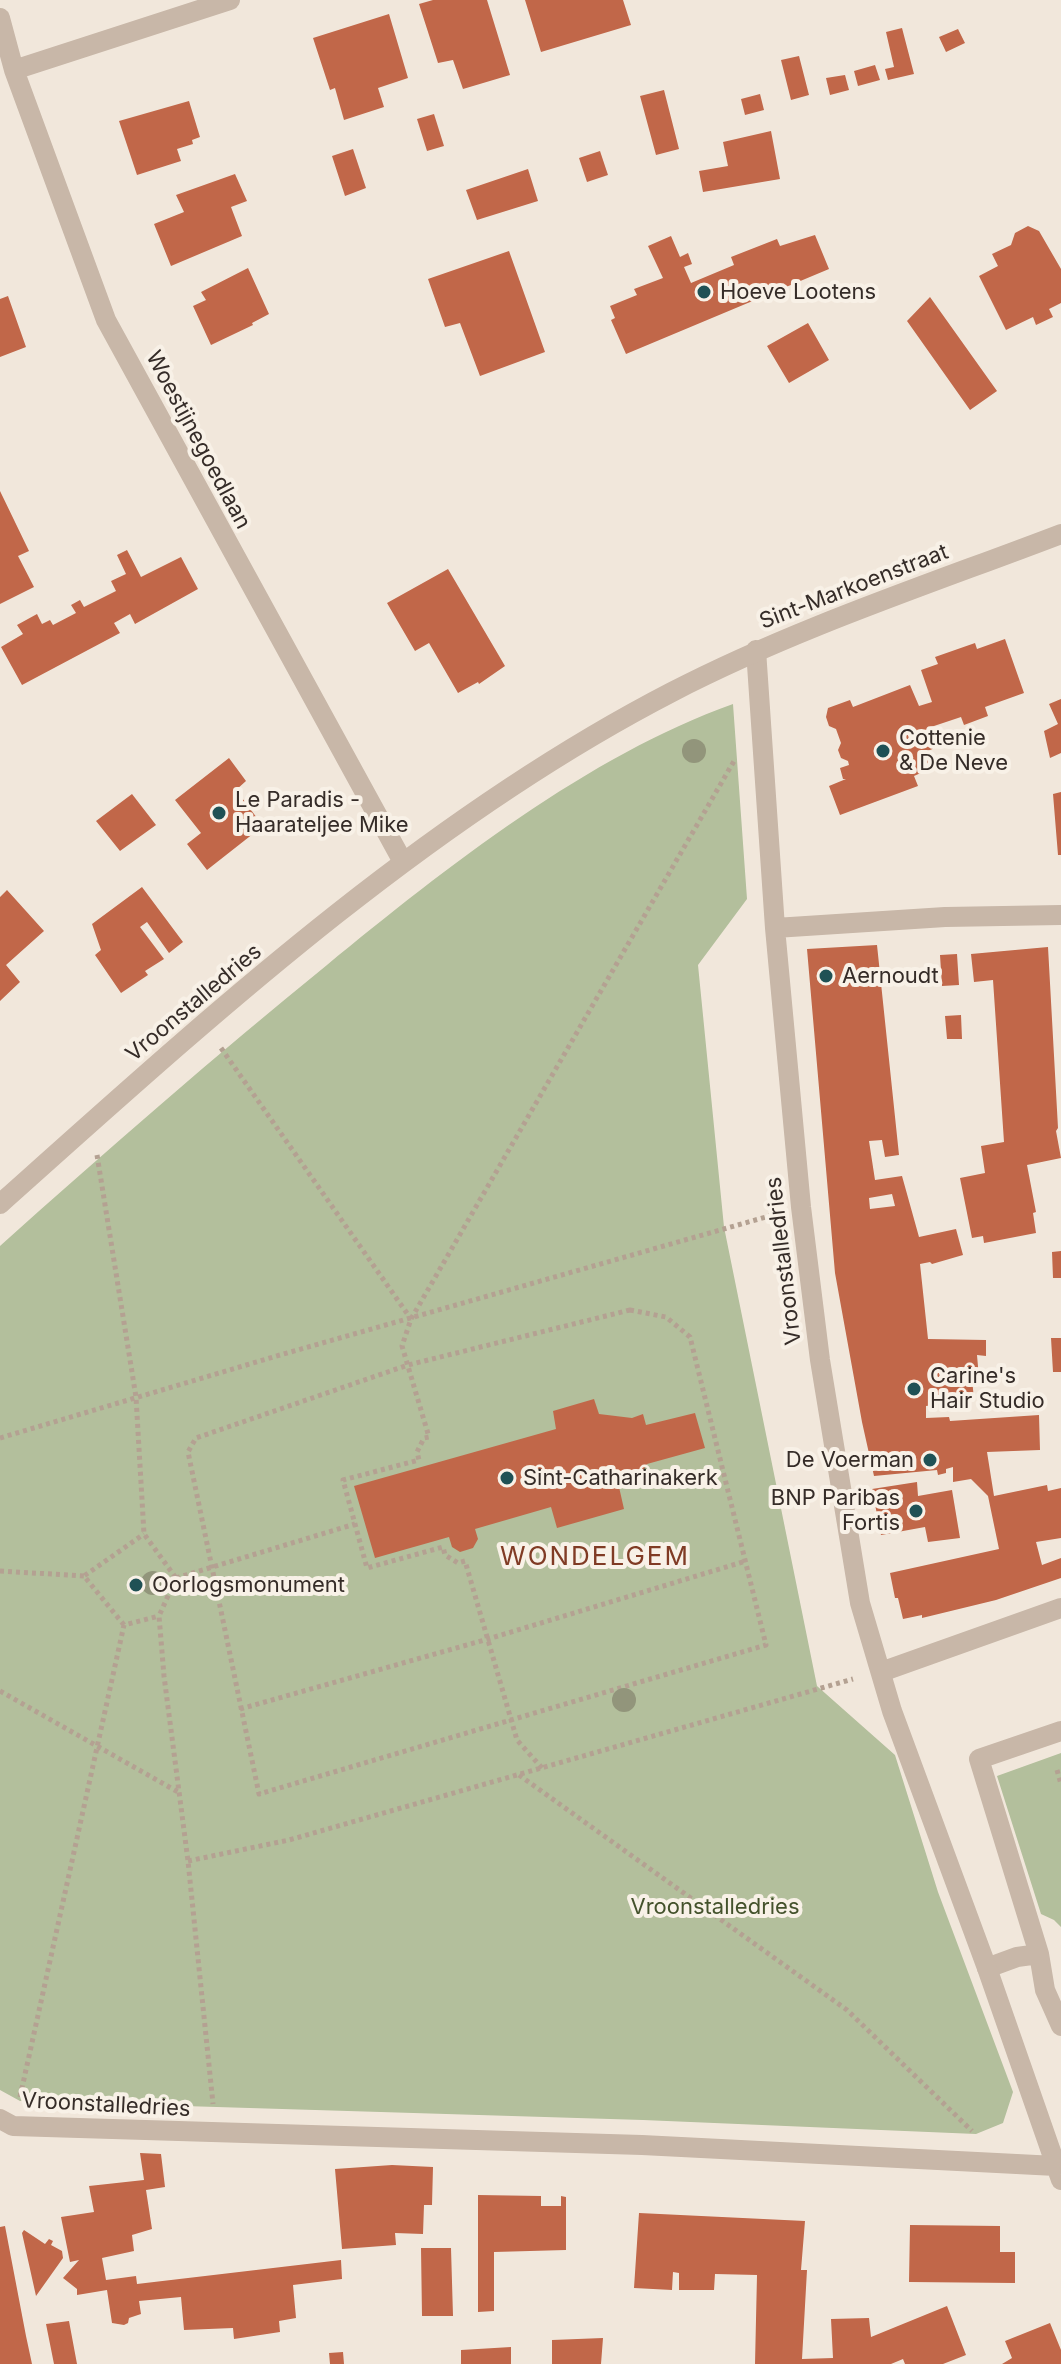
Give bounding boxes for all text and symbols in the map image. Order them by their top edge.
place label: Hoeve Lootens [720,279,876,305]
marker: Hoeve Lootens [695,283,713,301]
street label: Woestijnegoedlaan [140,346,256,534]
street label: Sint-Markoenstraat [756,539,952,635]
place label: Cottenie & De Neve [899,725,1008,776]
marker: Cottenie & De Neve [874,742,892,760]
place label: Le Paradis - Haarateljee Mike [235,787,409,838]
marker: Le Paradis - Haarateljee Mike [210,804,228,822]
street label: Vroonstalledries [121,939,267,1067]
place label: Aernoudt [842,963,939,989]
marker: Aernoudt [817,967,835,985]
street label: Vroonstalledries [761,1175,807,1347]
place label: Carine's Hair Studio [930,1363,1045,1414]
marker: Carine's Hair Studio [905,1380,923,1398]
place label: De Voerman [786,1447,914,1473]
marker: De Voerman [921,1451,939,1469]
place label: Sint-Catharinakerk [523,1465,718,1491]
marker: Sint-Catharinakerk [498,1469,516,1487]
place label: BNP Paribas Fortis [771,1485,900,1536]
marker: BNP Paribas Fortis [907,1502,925,1520]
district label: WONDELGEM [500,1541,690,1573]
place label: Oorlogsmonument [152,1572,345,1598]
marker: Oorlogsmonument [127,1576,145,1594]
park label: Vroonstalledries [630,1894,800,1920]
street label: Vroonstalledries [21,2087,191,2123]

